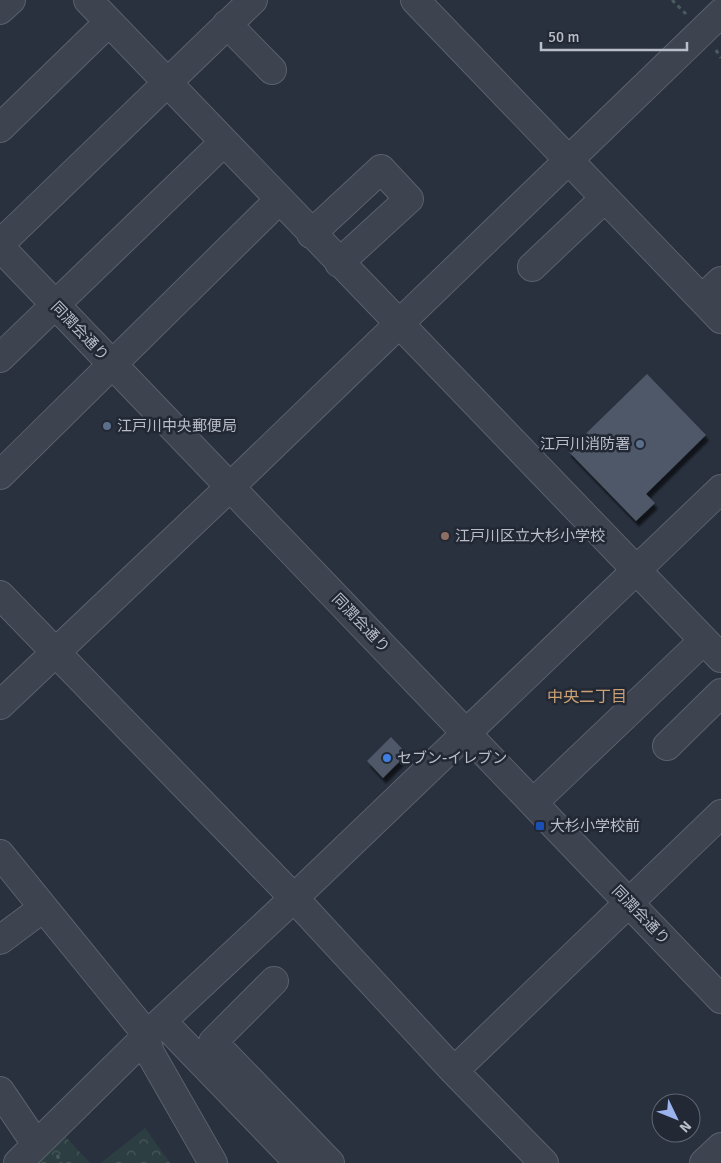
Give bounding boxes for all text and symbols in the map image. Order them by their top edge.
scale bar [541,20,687,52]
text: 50 m [548,28,579,46]
street label: 同潤会通り [47,298,113,364]
place label: 江戸川中央郵便局 [117,417,237,435]
marker: 江戸川中央郵便局 [101,420,113,432]
place label: 江戸川消防署 [540,435,630,453]
marker: 江戸川消防署 [634,438,646,450]
place label: 江戸川区立大杉小学校 [455,527,605,545]
marker: 江戸川区立大杉小学校 [439,530,451,542]
street label: 同潤会通り [328,590,394,656]
district label: 中央二丁目 [547,687,627,707]
place label: セブン-イレブン [397,749,507,767]
marker: セブン-イレブン [381,752,393,764]
place label: 大杉小学校前 [550,817,640,835]
marker: 大杉小学校前 [534,820,546,832]
street label: 同潤会通り [608,882,674,948]
north arrow [651,1093,701,1143]
text: N [676,1117,695,1136]

